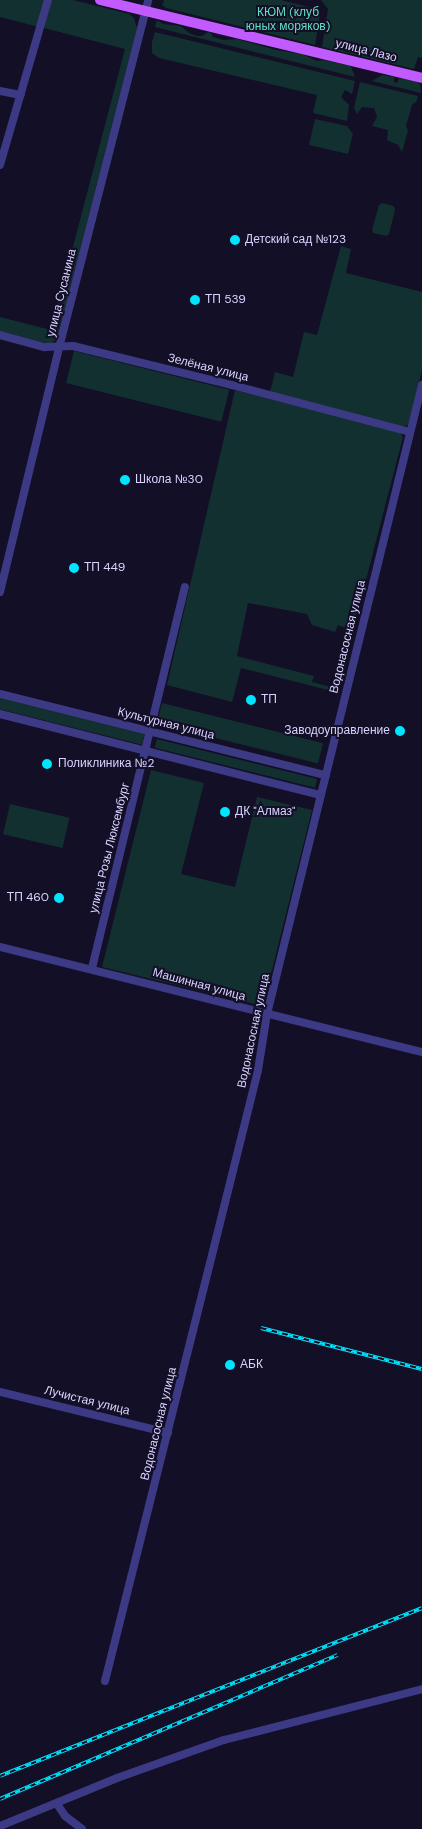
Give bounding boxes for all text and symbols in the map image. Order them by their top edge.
park label: КЮМ (клуб юных моряков) [246,6,330,34]
street label: улица Лазо [334,36,398,66]
place label: Детский сад №123 [245,233,346,247]
marker: Детский сад №123 [229,234,241,246]
street label: улица Сусанина [44,248,80,338]
place label: ТП 539 [205,293,246,307]
marker: ТП 539 [189,294,201,306]
street label: Зелёная улица [166,351,250,385]
place label: Школа №30 [135,473,203,487]
marker: Школа №30 [119,474,131,486]
place label: ТП 449 [84,561,125,575]
marker: ТП 449 [68,562,80,574]
street label: Водонасосная улица [327,579,369,695]
place label: ТП [261,693,277,707]
marker: ТП [245,694,257,706]
street label: Культурная улица [116,705,216,743]
place label: Заводоуправление [284,724,390,738]
marker: Заводоуправление [394,725,406,737]
marker: Поликлиника №2 [40,757,54,771]
place label: Поликлиника №2 [58,757,154,771]
street label: улица Розы Люксембург [87,781,133,915]
place label: ДК "Алмаз" [235,805,296,819]
marker: ДК "Алмаз" [219,806,231,818]
place label: ТП 460 [7,891,49,905]
marker: ТП 460 [53,892,65,904]
street label: Машинная улица [151,966,247,1004]
street label: Водонасосная улица [235,973,273,1089]
place label: АБК [240,1358,263,1372]
marker: АБК [224,1359,236,1371]
street label: Водонасосная улица [138,1366,180,1482]
street label: Лучистая улица [43,1383,131,1419]

